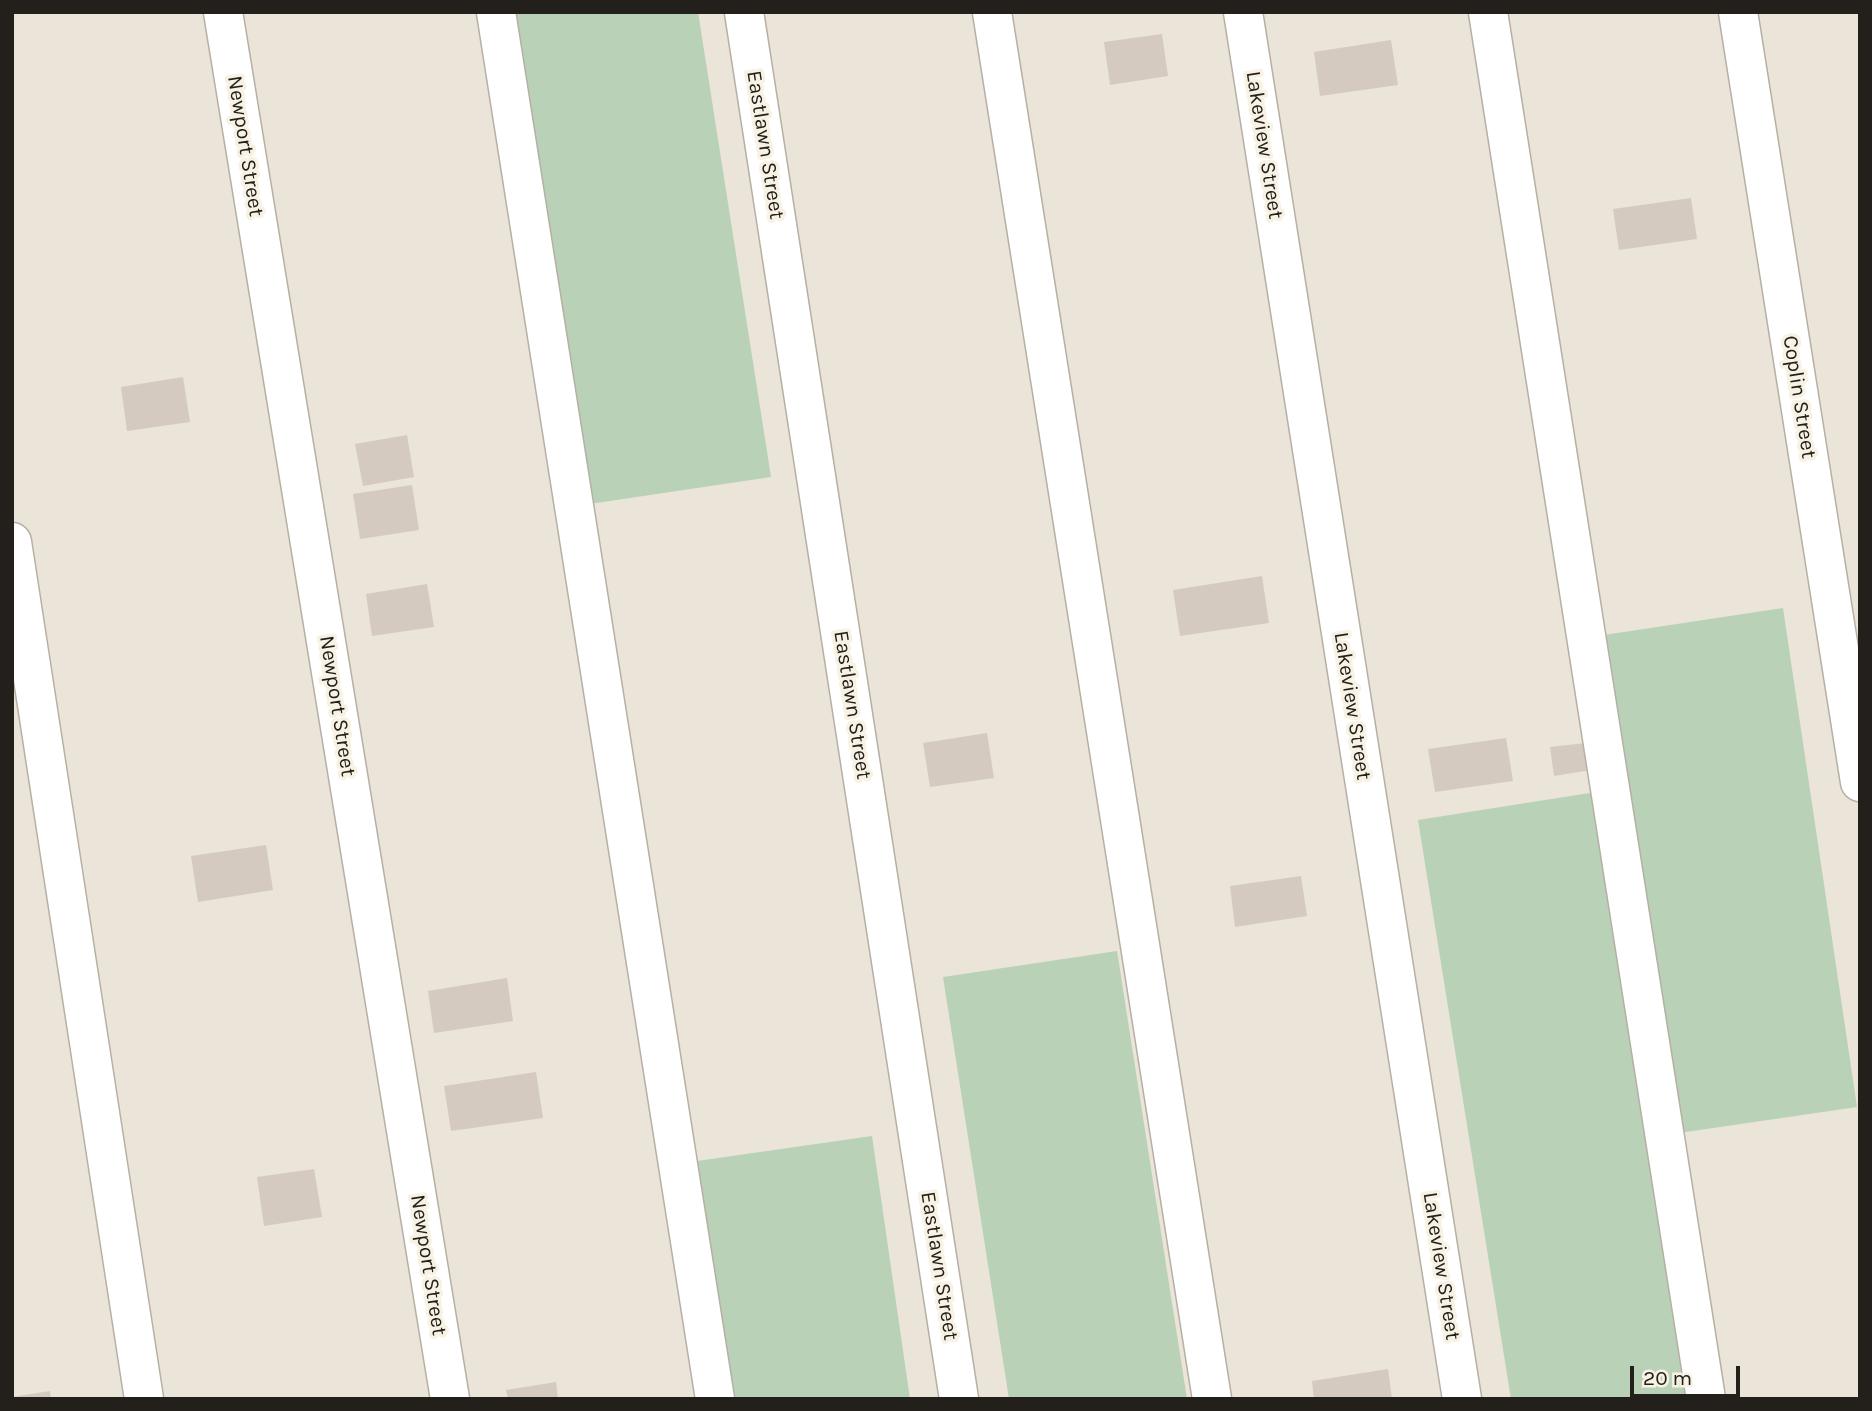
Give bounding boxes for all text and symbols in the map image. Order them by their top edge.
street label: Eastlawn Street [741,69,789,221]
street label: Lakeview Street [1240,69,1288,221]
street label: Newport Street [221,74,269,218]
street label: Coplin Street [1777,334,1821,460]
street label: Eastlawn Street [828,629,876,781]
street label: Lakeview Street [1328,630,1376,782]
street label: Newport Street [313,634,361,778]
street label: Eastlawn Street [915,1190,963,1342]
street label: Lakeview Street [1417,1190,1465,1342]
street label: Newport Street [404,1193,452,1337]
scale bar [1634,1352,1744,1396]
text: 20 m [1643,1366,1692,1390]

